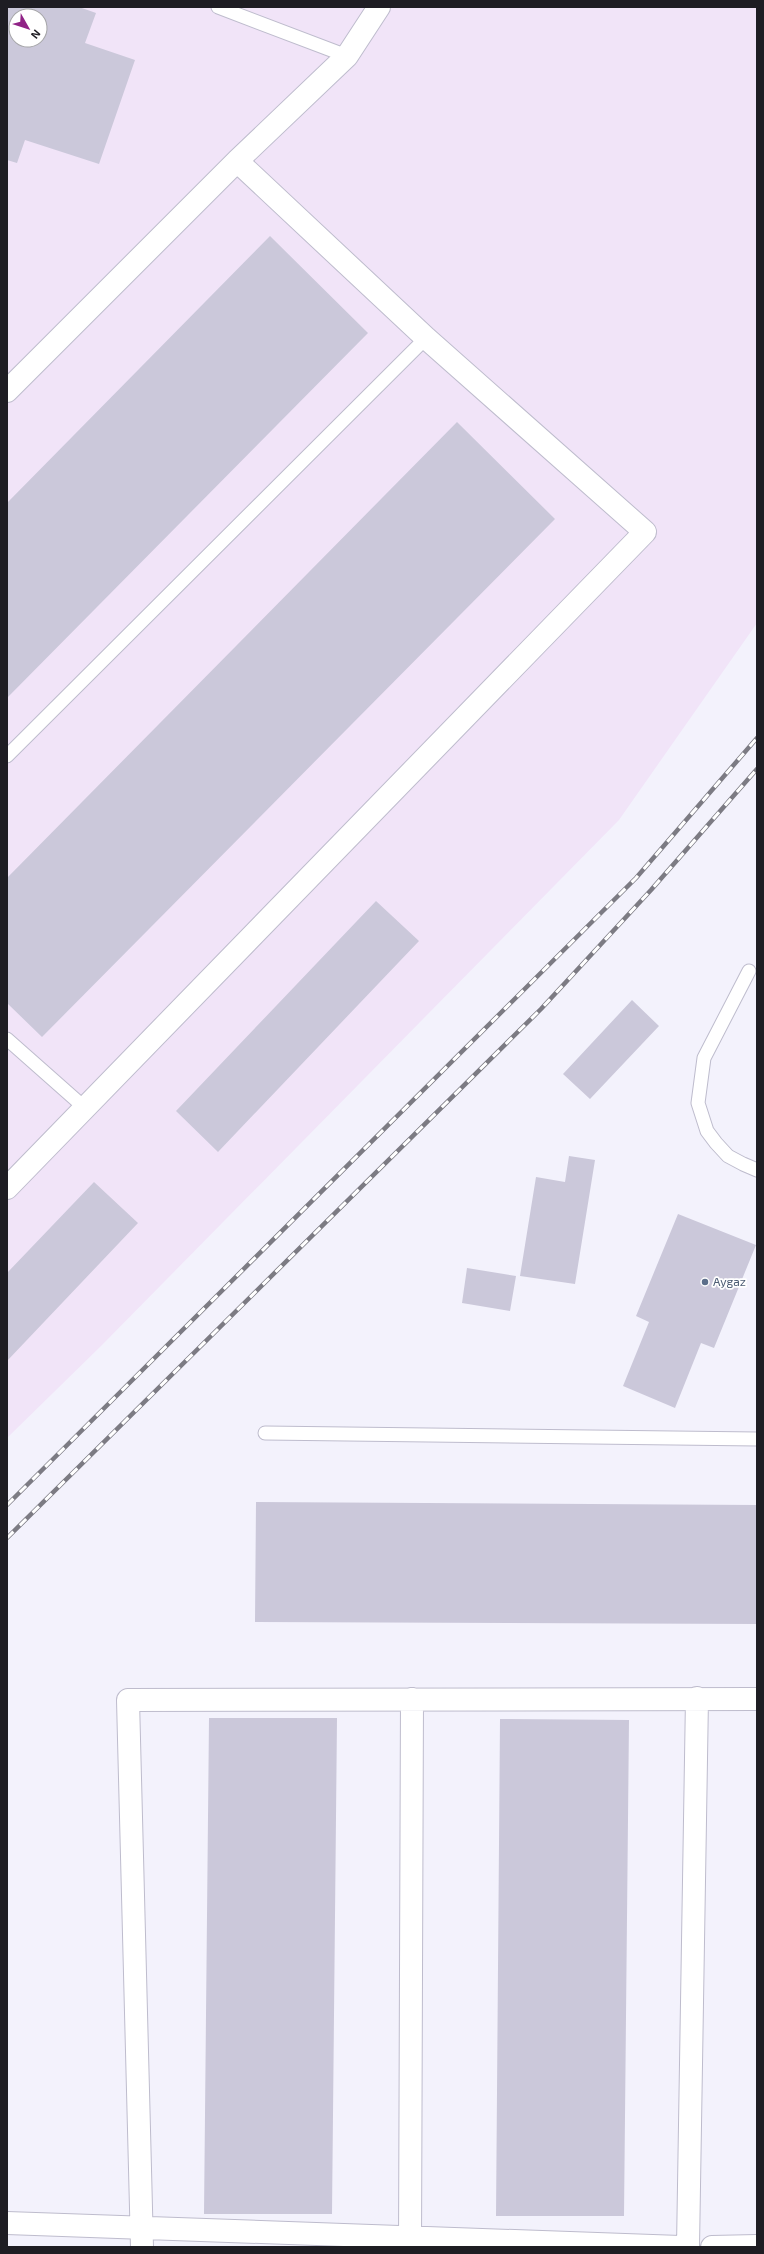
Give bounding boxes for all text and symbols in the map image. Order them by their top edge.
north arrow [8,8,48,48]
text: N [29,27,44,42]
place label: Aygaz [713,1274,746,1288]
marker: Aygaz [700,1277,710,1287]

